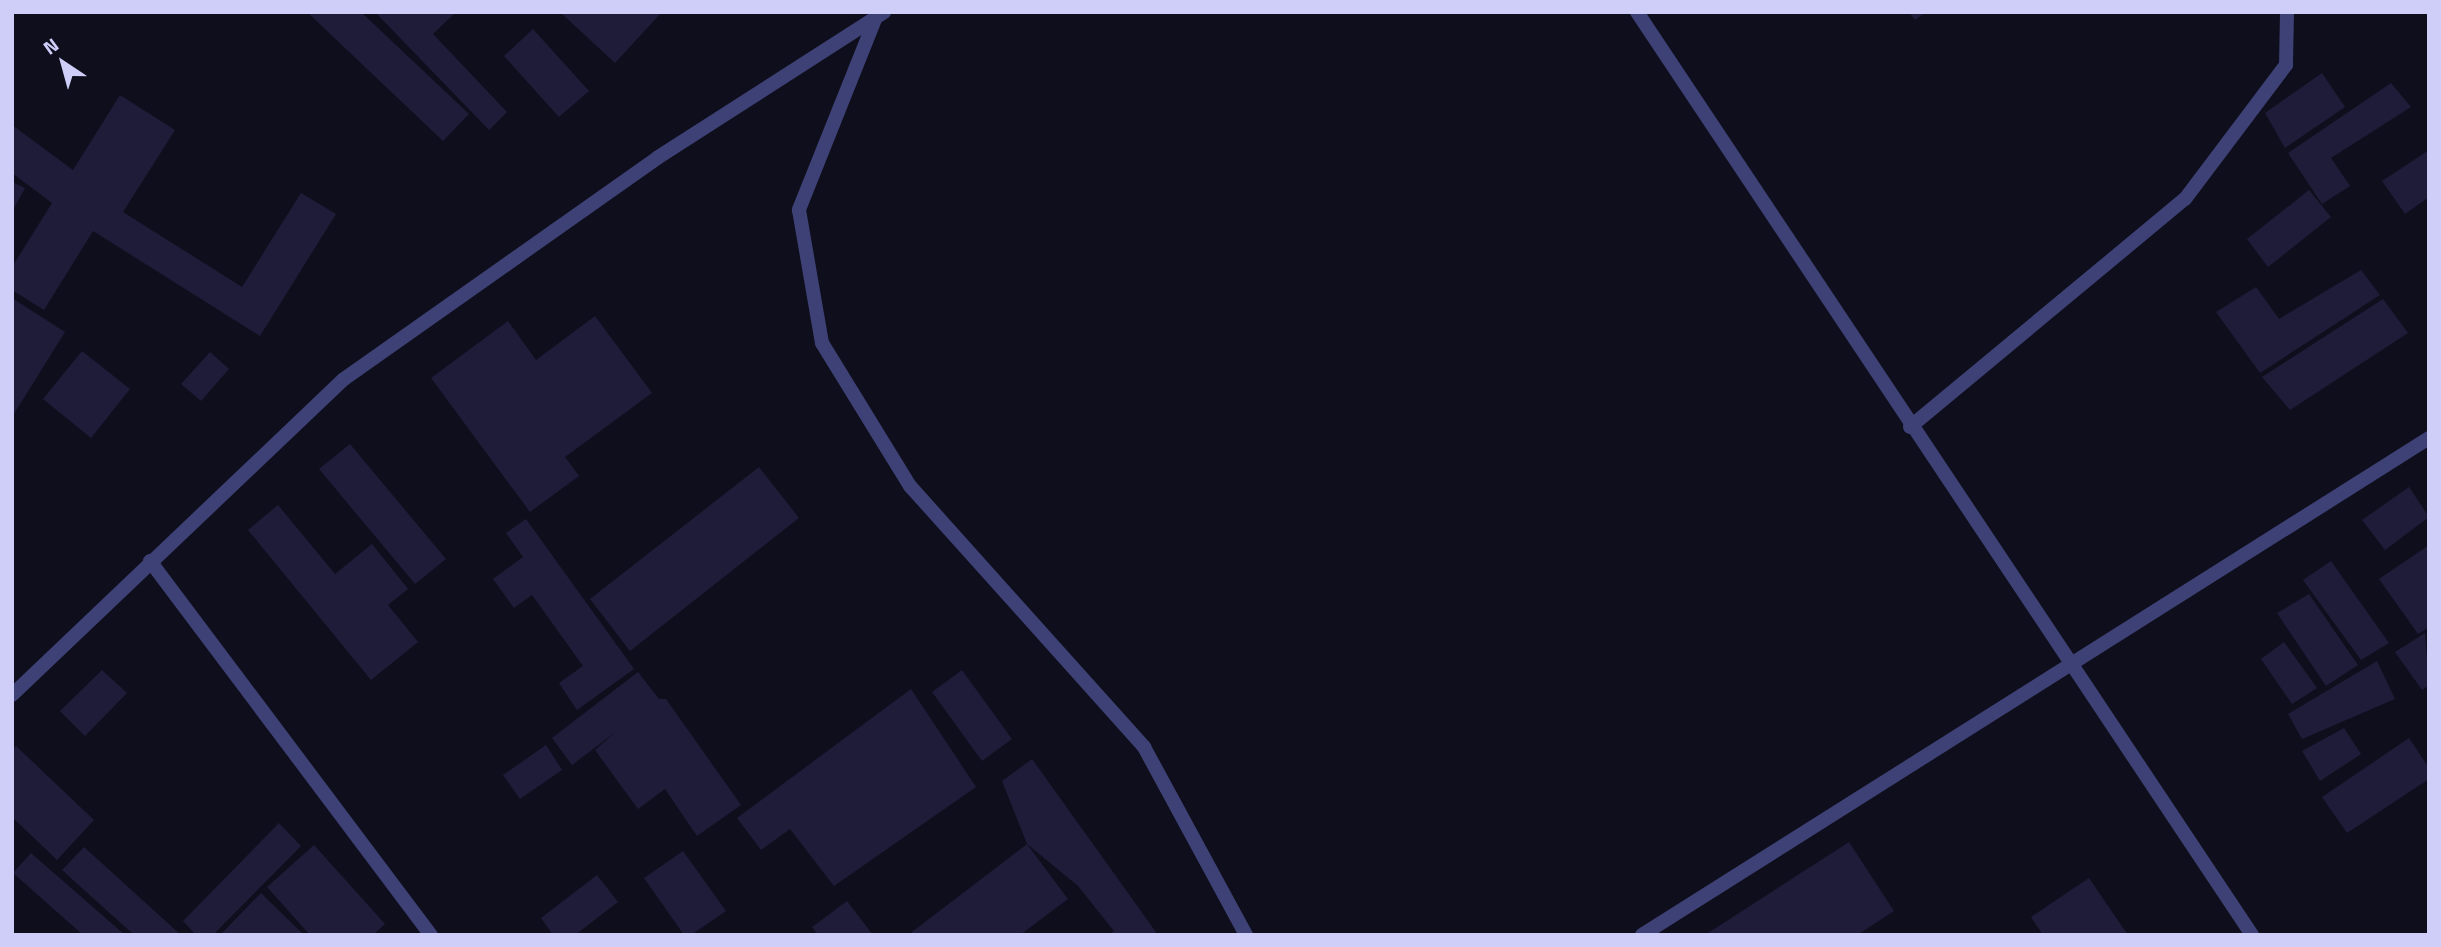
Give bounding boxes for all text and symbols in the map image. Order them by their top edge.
north arrow [28,28,98,98]
text: N [37,30,64,61]

